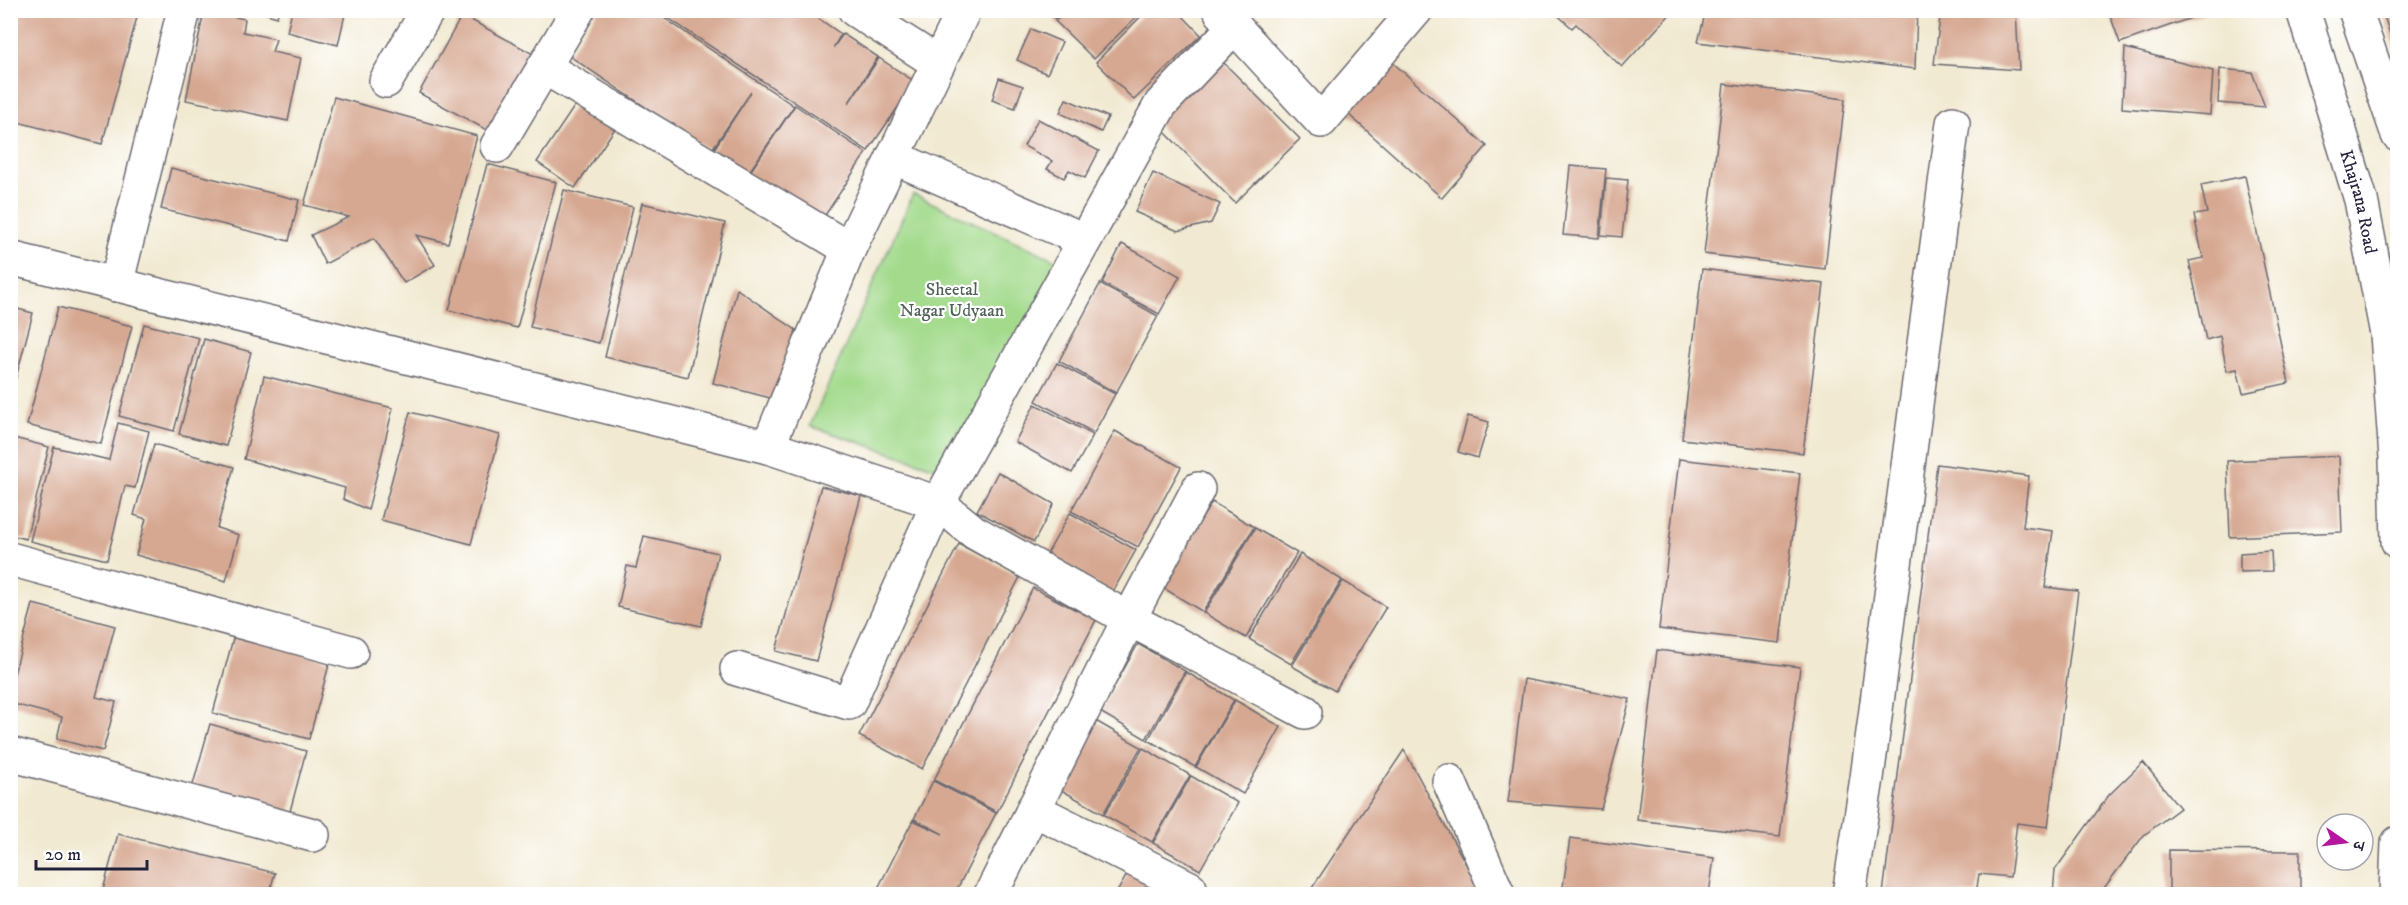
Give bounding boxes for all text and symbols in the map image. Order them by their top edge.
street label: Khajrana Road [2334,147,2381,256]
park label: Sheetal Nagar Udyaan [900,279,1005,322]
north arrow [2315,812,2375,872]
scale bar [36,833,147,871]
text: उ [2347,838,2370,854]
text: 20 m [45,844,81,866]

